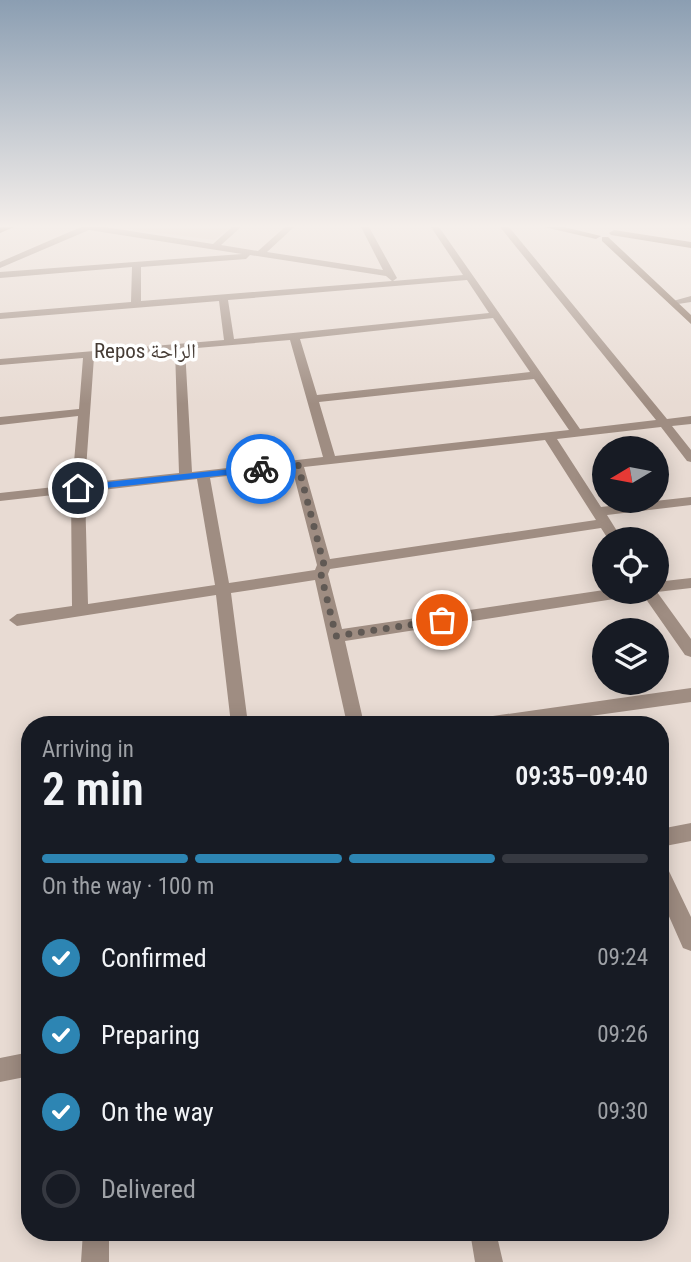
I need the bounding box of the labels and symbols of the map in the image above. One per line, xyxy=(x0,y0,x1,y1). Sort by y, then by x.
district label: Repos الراحة xyxy=(94,339,196,363)
courier xyxy=(226,434,296,504)
north arrow xyxy=(592,436,668,513)
pin xyxy=(48,458,108,518)
pin xyxy=(412,590,472,650)

